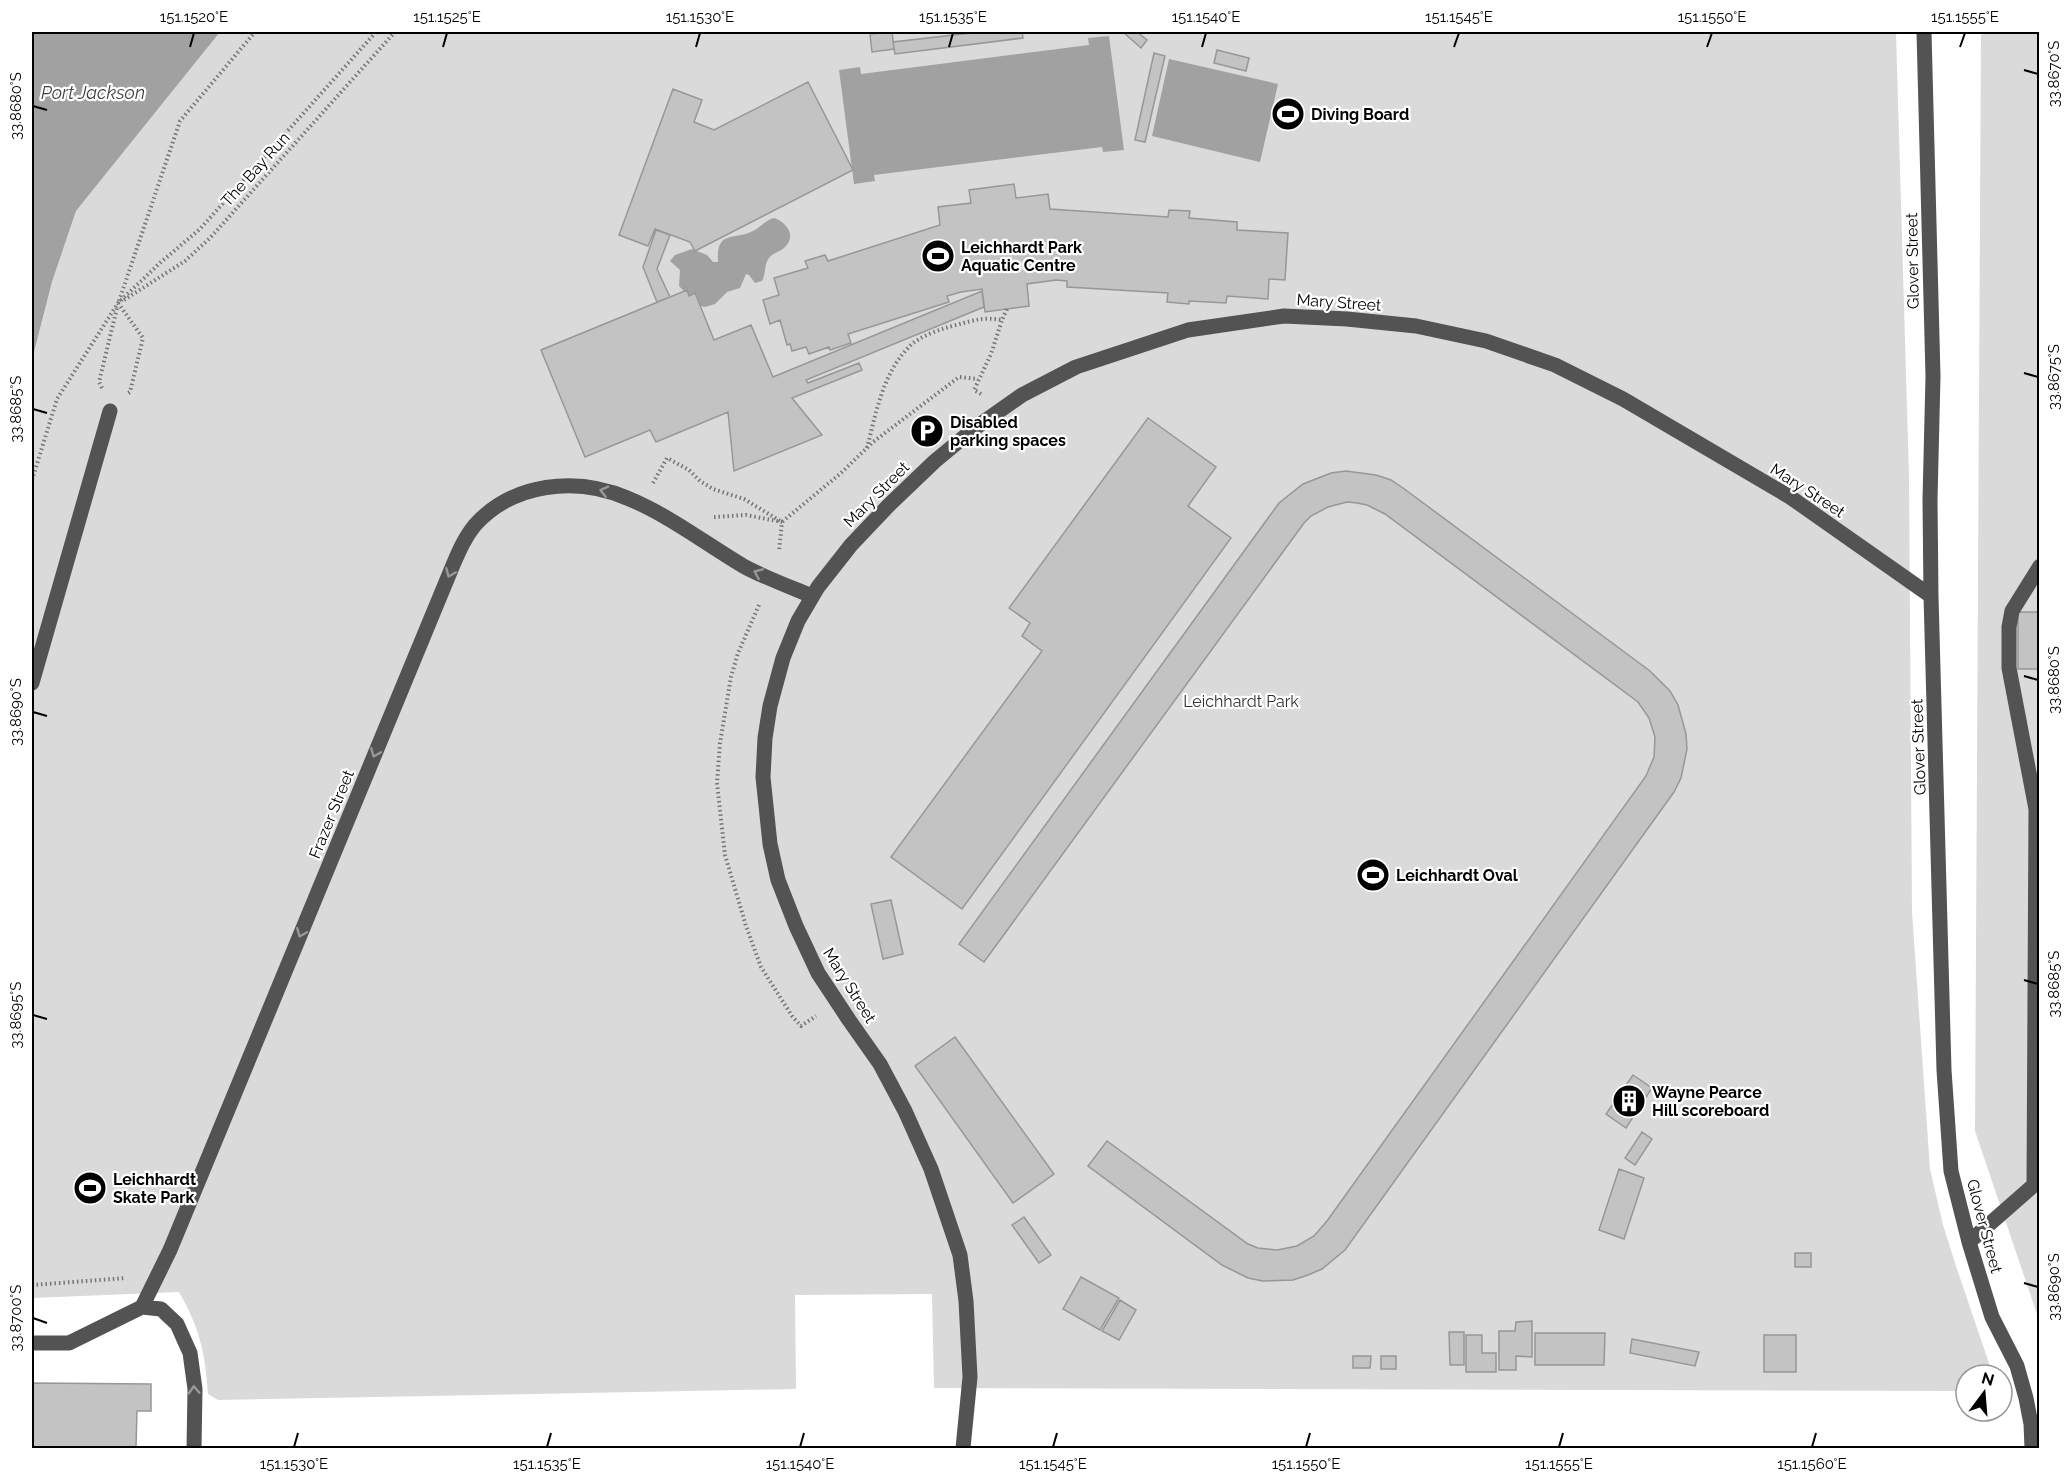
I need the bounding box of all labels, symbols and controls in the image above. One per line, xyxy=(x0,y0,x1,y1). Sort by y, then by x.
text: 151.1520°E xyxy=(160,8,228,26)
text: 151.1525°E xyxy=(413,8,481,26)
text: 151.1530°E xyxy=(666,8,734,26)
text: 151.1535°E xyxy=(919,8,987,26)
text: 151.1540°E xyxy=(1172,8,1240,26)
text: 151.1545°E xyxy=(1425,8,1493,26)
text: 151.1550°E xyxy=(1678,8,1746,26)
text: 151.1555°E xyxy=(1931,8,1999,26)
text: 33.8670°S xyxy=(2045,41,2063,107)
text: 33.8680°S xyxy=(7,72,25,140)
water label: Port Jackson xyxy=(41,82,145,103)
sports icon: Diving Board xyxy=(1270,96,1306,132)
place label: Diving Board xyxy=(1311,105,1409,124)
street label: The Bay Run xyxy=(217,128,294,210)
street label: Glover Street xyxy=(1902,212,1923,309)
sports icon: Leichhardt Park Aquatic Centre xyxy=(920,238,956,274)
place label: Leichhardt Park Aquatic Centre xyxy=(961,238,1082,275)
street label: Mary Street xyxy=(1296,290,1383,315)
text: 33.8675°S xyxy=(2045,344,2063,410)
text: 33.8685°S xyxy=(7,376,25,442)
parking icon: Disabled parking spaces xyxy=(909,413,945,449)
place label: Disabled parking spaces xyxy=(950,413,1066,450)
street label: Mary Street xyxy=(840,457,914,531)
street label: Mary Street xyxy=(1767,459,1849,522)
one-way arrow xyxy=(600,486,610,498)
one-way arrow xyxy=(445,567,457,578)
one-way arrow xyxy=(754,568,765,580)
text: 33.8680°S xyxy=(2045,646,2063,714)
text: 33.8690°S xyxy=(7,678,25,746)
park label: Leichhardt Park xyxy=(1183,692,1299,711)
street label: Glover Street xyxy=(1907,698,1930,795)
one-way arrow xyxy=(370,747,382,758)
street label: Frazer Street xyxy=(305,767,358,861)
sports icon: Leichhardt Oval xyxy=(1355,857,1391,893)
place label: Leichhardt Oval xyxy=(1396,866,1519,885)
one-way arrow xyxy=(296,927,308,938)
street label: Mary Street xyxy=(819,944,880,1027)
text: 33.8685°S xyxy=(2045,951,2063,1017)
text: 33.8695°S xyxy=(7,982,25,1048)
building icon: Wayne Pearce Hill scoreboard xyxy=(1611,1083,1647,1119)
place label: Wayne Pearce Hill scoreboard xyxy=(1652,1083,1769,1120)
sports icon: Leichhardt Skate Park xyxy=(72,1170,108,1206)
place label: Leichhardt Skate Park xyxy=(113,1170,196,1207)
street label: Glover Street xyxy=(1963,1177,2006,1276)
text: 33.8690°S xyxy=(2045,1253,2063,1321)
text: 33.8700°S xyxy=(7,1285,25,1351)
north arrow xyxy=(1954,1363,2014,1423)
text: N xyxy=(1980,1368,1996,1390)
one-way arrow xyxy=(188,1386,201,1395)
text: 151.1530°E xyxy=(260,1455,328,1473)
text: 151.1535°E xyxy=(513,1455,581,1473)
text: 151.1540°E xyxy=(766,1455,834,1473)
text: 151.1545°E xyxy=(1019,1455,1087,1473)
text: 151.1550°E xyxy=(1272,1455,1340,1473)
text: 151.1555°E xyxy=(1525,1455,1593,1473)
text: 151.1560°E xyxy=(1777,1455,1847,1473)

